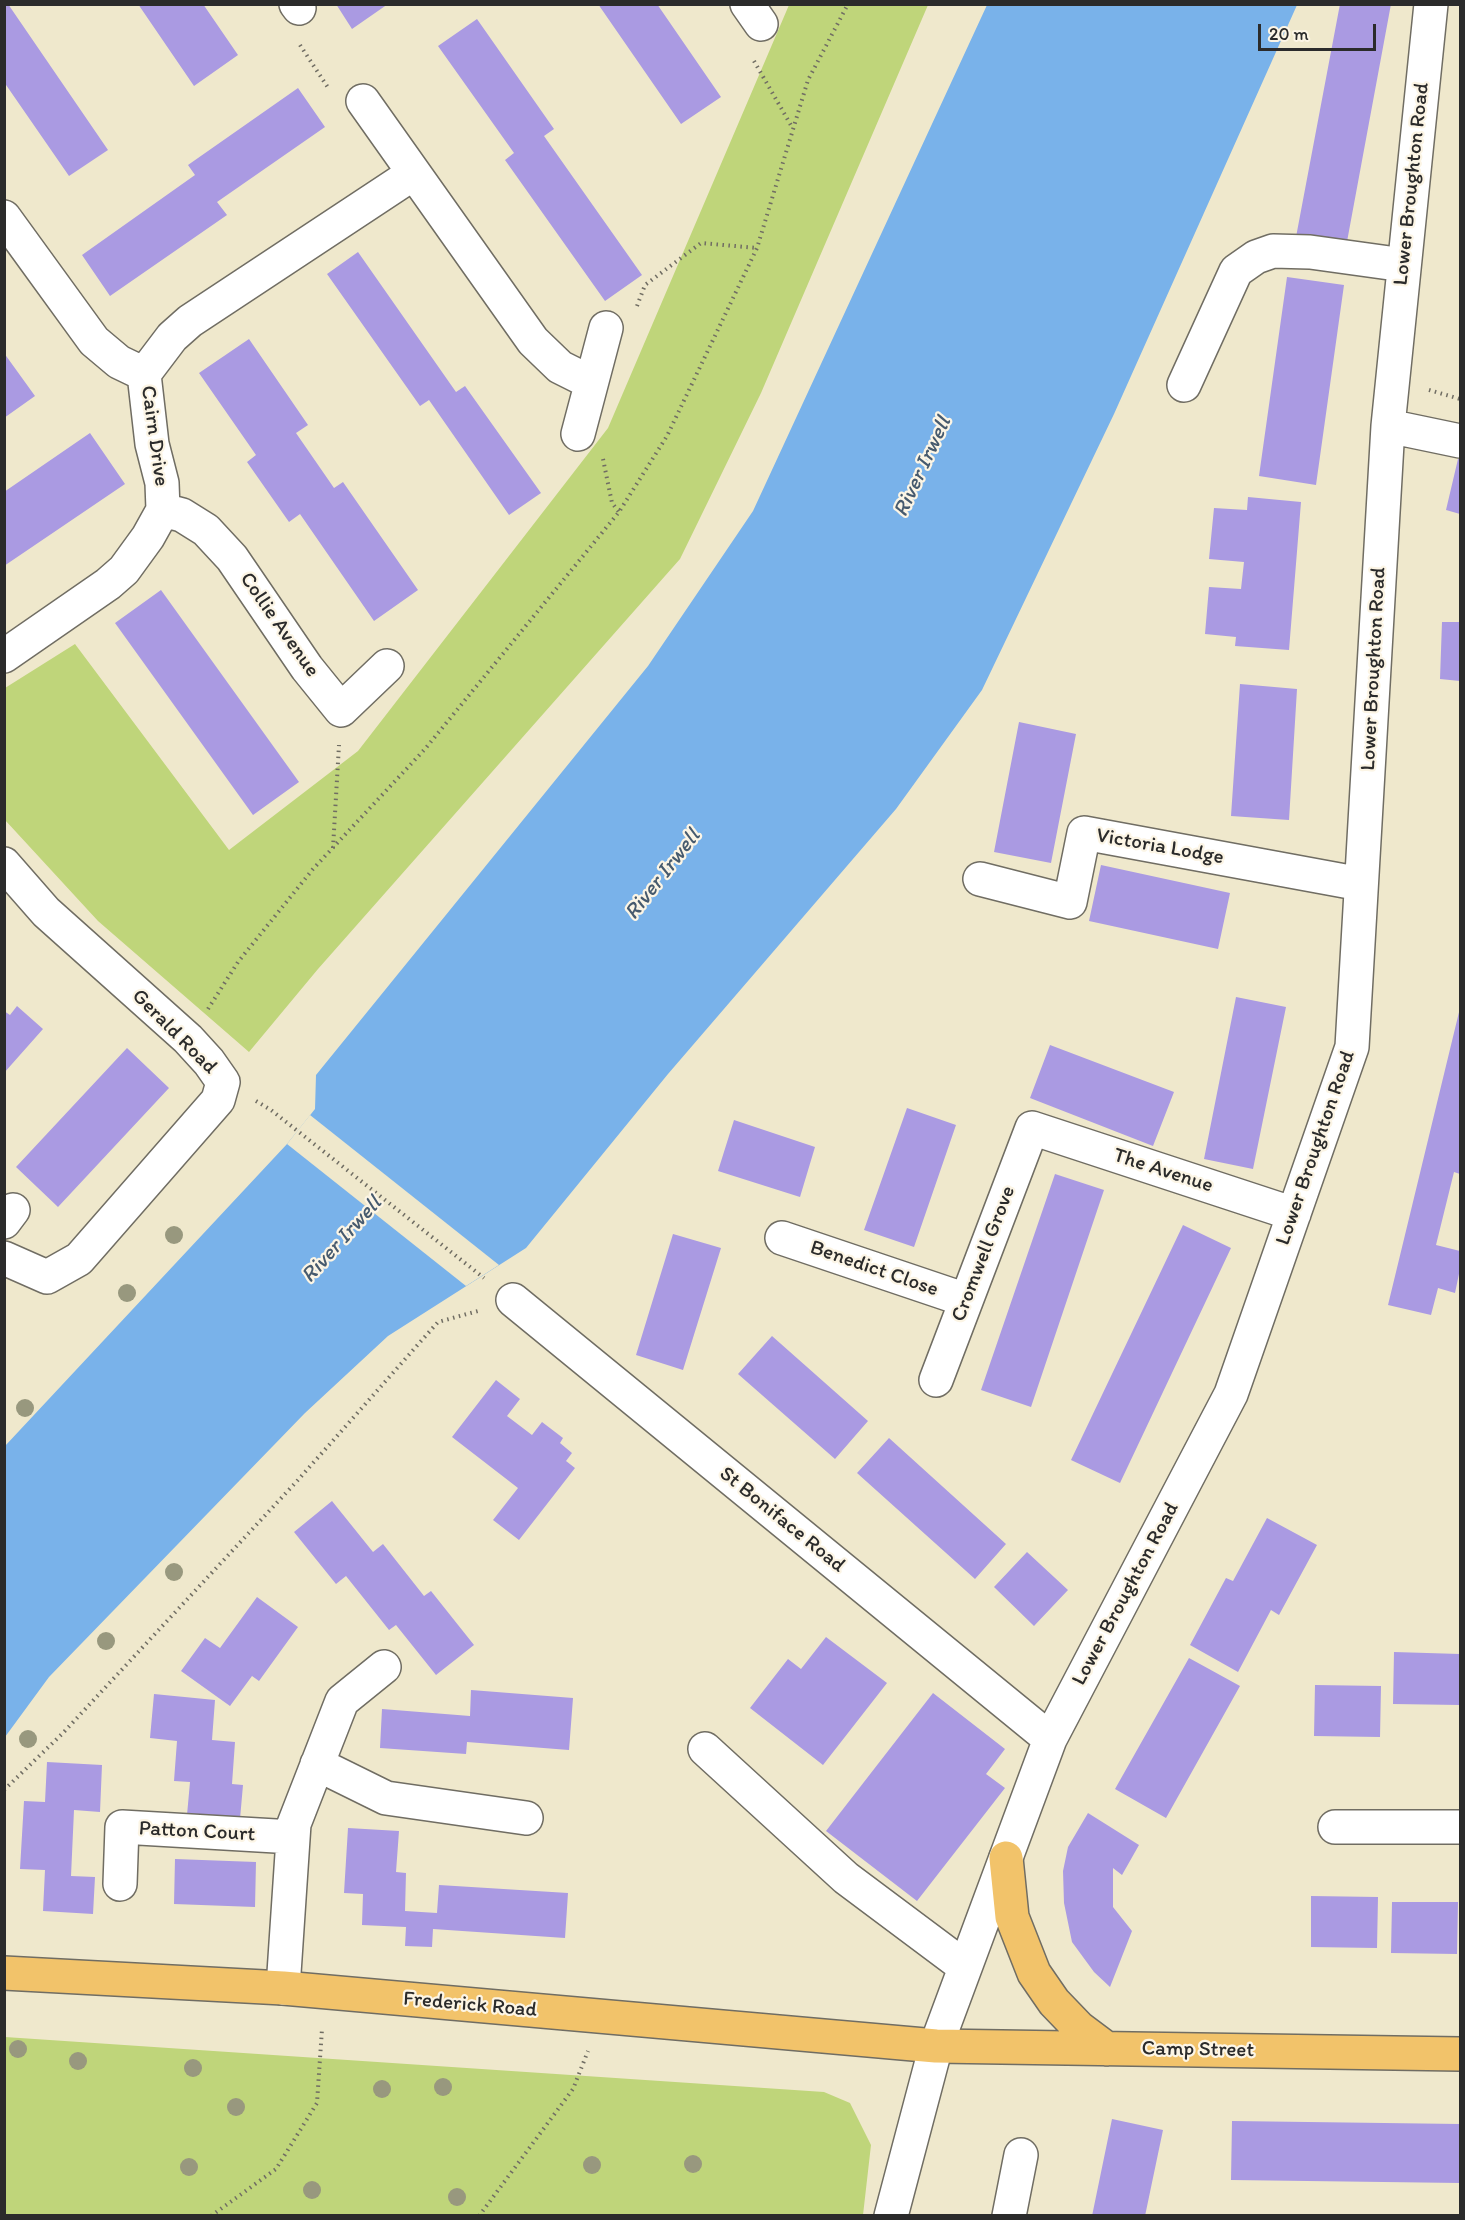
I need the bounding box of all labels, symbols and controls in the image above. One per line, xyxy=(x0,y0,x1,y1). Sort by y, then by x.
scale bar xyxy=(1261,12,1380,50)
text: 20 m xyxy=(1269,23,1309,45)
street label: Lower Broughton Road xyxy=(1389,81,1435,287)
street label: Cairn Drive xyxy=(134,384,174,488)
water label: River Irwell xyxy=(888,413,958,521)
street label: Lower Broughton Road xyxy=(1356,567,1392,771)
street label: Collie Avenue xyxy=(234,568,324,682)
street label: Victoria Lodge xyxy=(1094,823,1226,871)
water label: River Irwell xyxy=(619,824,707,926)
street label: Gerald Road xyxy=(126,984,222,1080)
street label: Lower Broughton Road xyxy=(1271,1047,1361,1249)
street label: The Avenue xyxy=(1110,1143,1216,1199)
street label: Cromwell Grove xyxy=(947,1183,1021,1325)
water label: River Irwell xyxy=(296,1191,388,1289)
street label: Benedict Close xyxy=(807,1235,941,1303)
street label: St Boniface Road xyxy=(714,1462,850,1578)
street label: Lower Broughton Road xyxy=(1067,1498,1185,1690)
street label: Patton Court xyxy=(138,1816,256,1848)
street label: Frederick Road xyxy=(402,1987,538,2023)
street label: Camp Street xyxy=(1141,2036,1255,2064)

